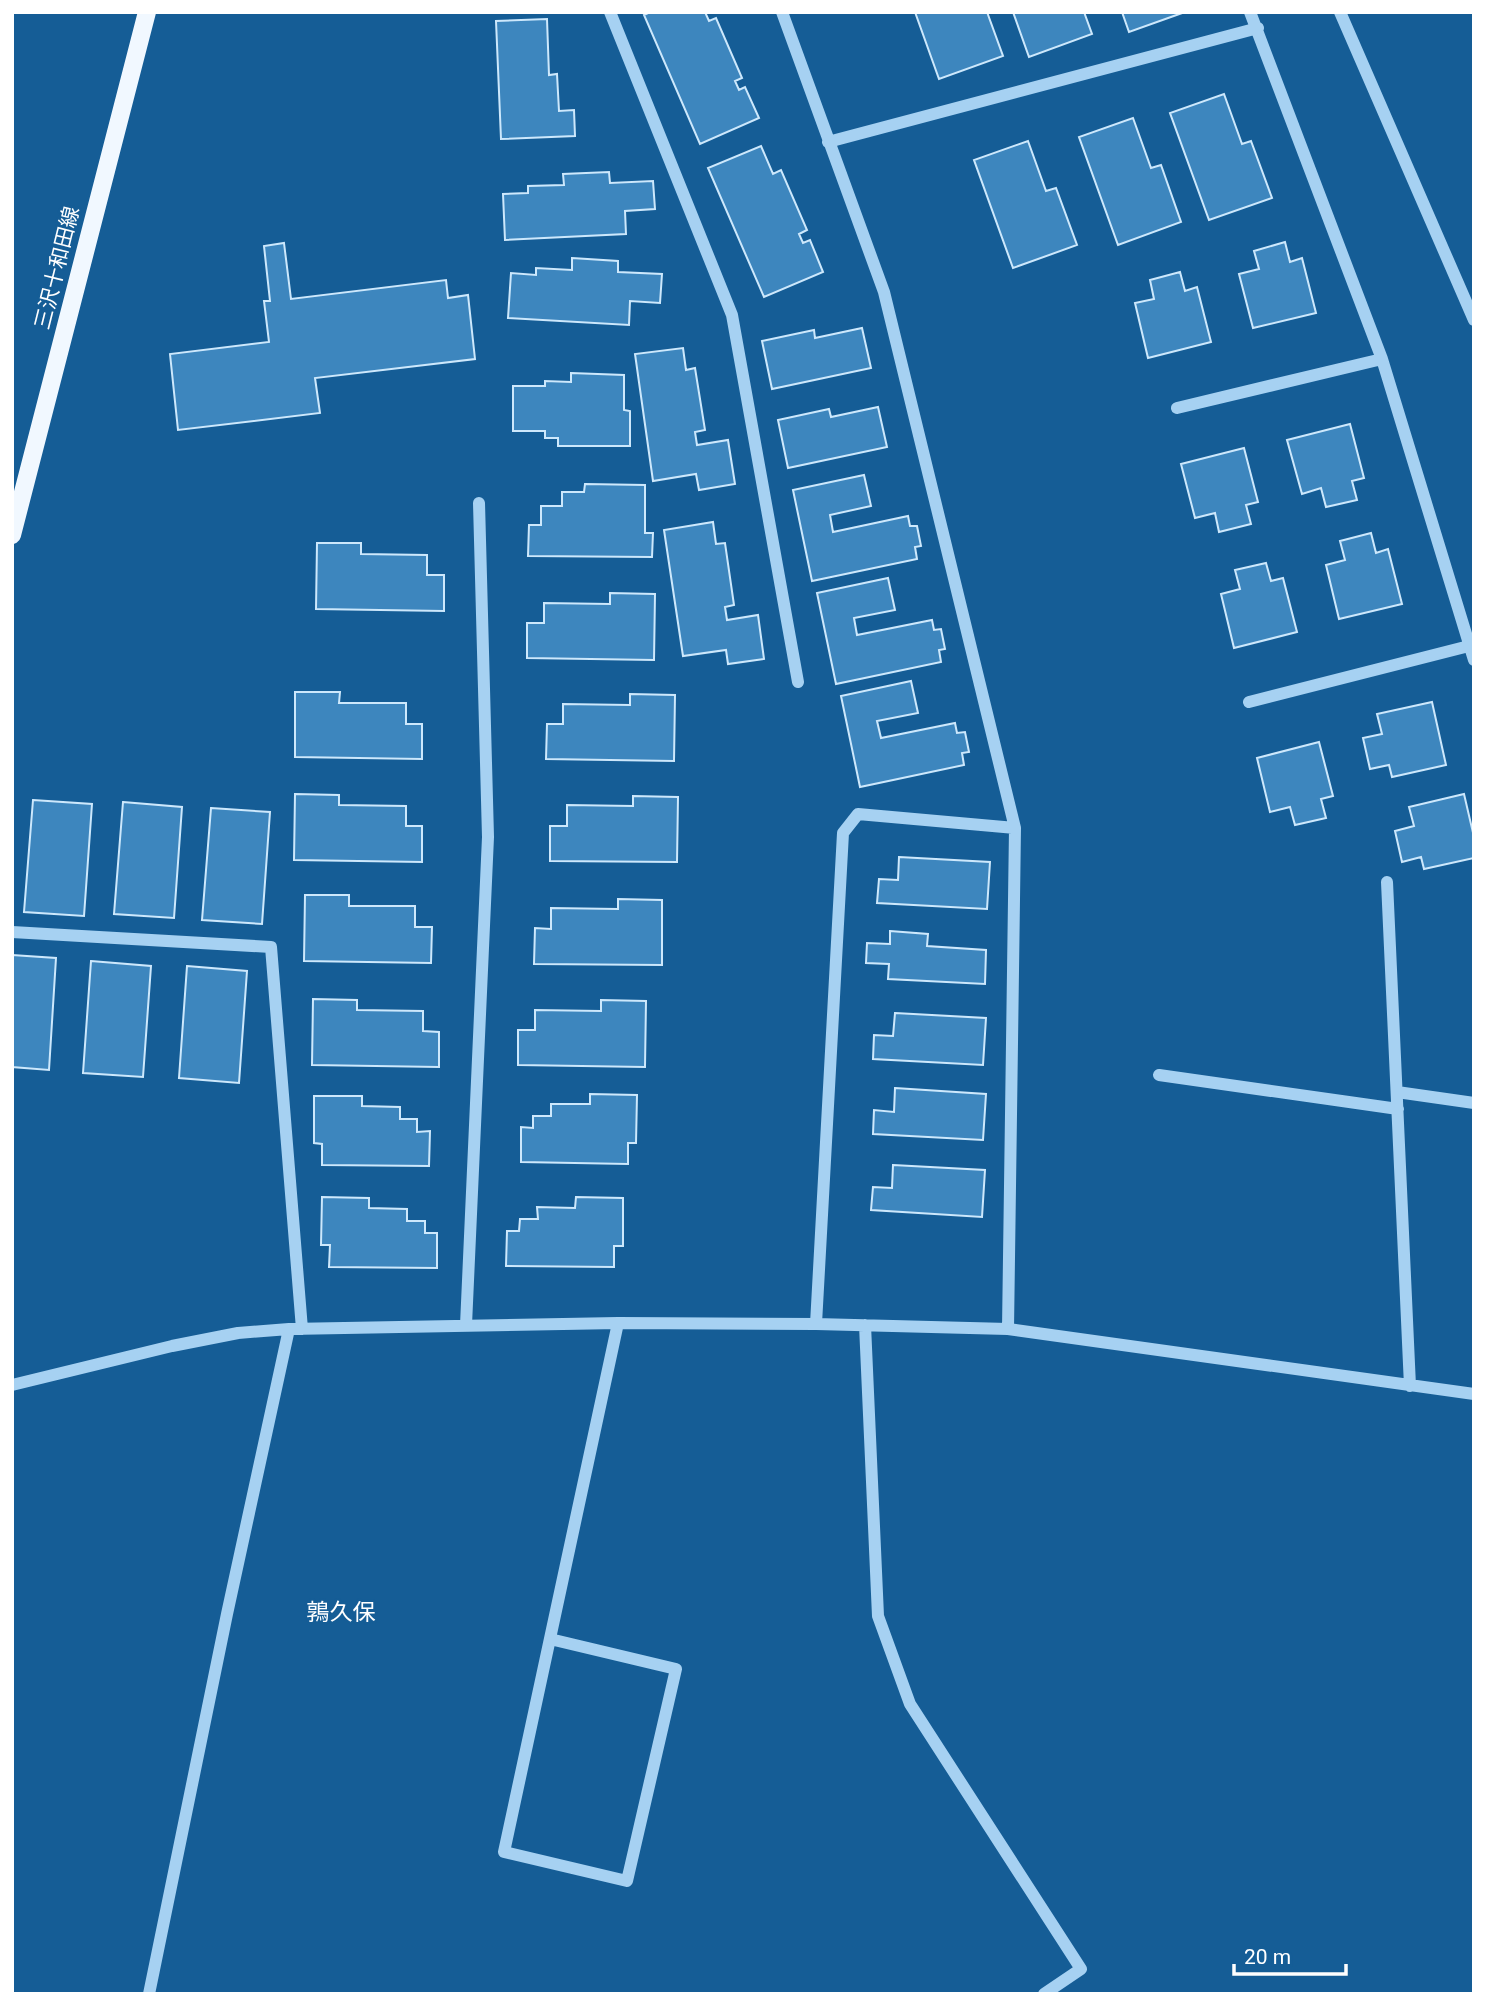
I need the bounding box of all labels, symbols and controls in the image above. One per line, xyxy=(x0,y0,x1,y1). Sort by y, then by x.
street label: 三沢十和田線 xyxy=(30,204,84,332)
district label: 鶉久保 xyxy=(307,1599,376,1626)
scale bar xyxy=(1234,1932,1346,1976)
text: 20 m xyxy=(1244,1945,1291,1969)

